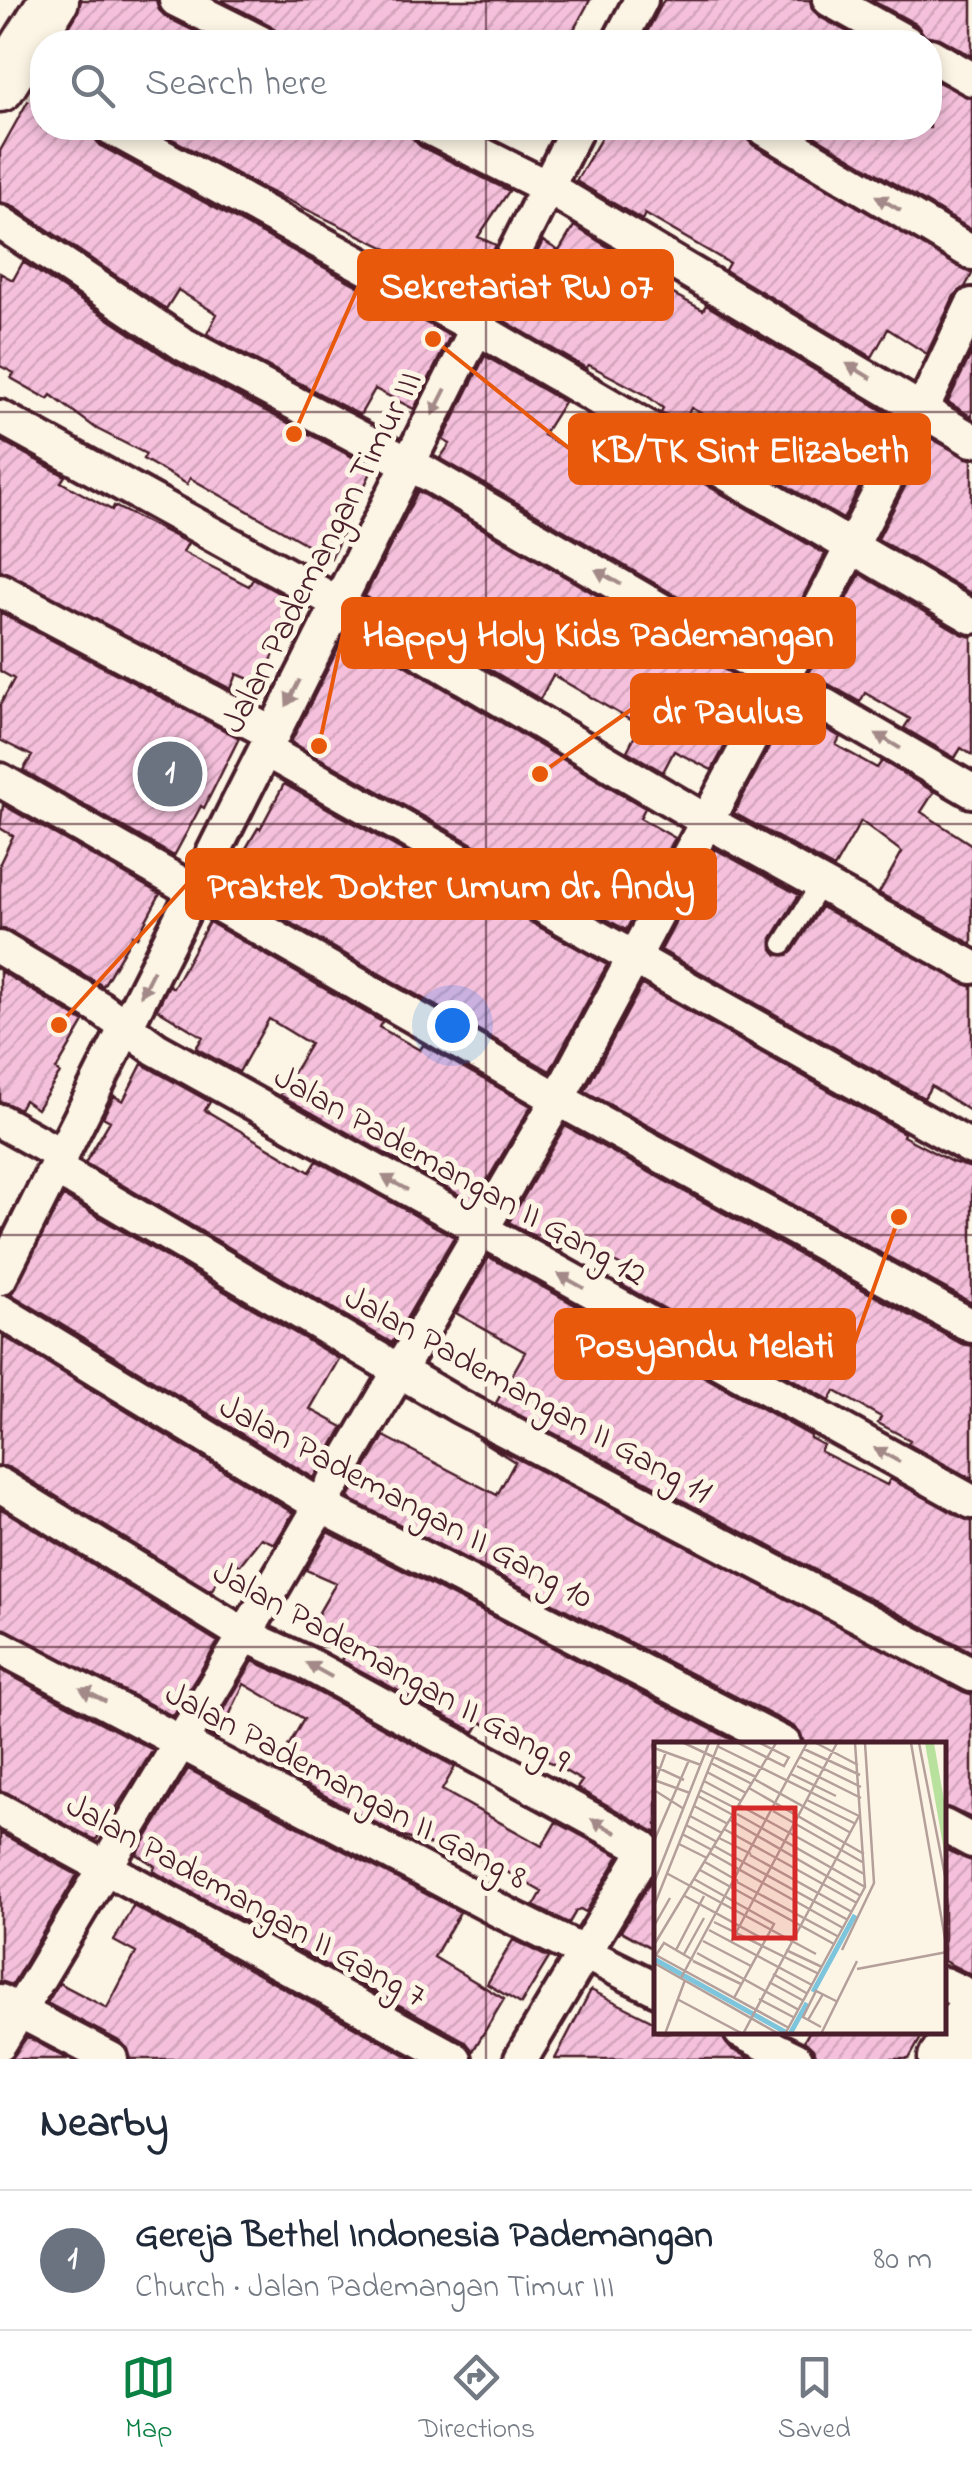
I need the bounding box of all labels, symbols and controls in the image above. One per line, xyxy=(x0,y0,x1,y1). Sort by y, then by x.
search box xyxy=(30,30,942,140)
text: Search here xyxy=(145,57,327,113)
icon: search xyxy=(65,58,120,113)
one-way arrow xyxy=(875,194,902,213)
callout: Sekretariat RW 07 xyxy=(359,251,672,319)
text: Sekretariat RW 07 xyxy=(379,261,653,317)
street label: Jalan Pademangan Timur III xyxy=(209,362,437,743)
one-way arrow xyxy=(845,363,873,380)
one-way arrow xyxy=(431,388,448,417)
callout: KB/TK Sint Elizabeth xyxy=(570,415,929,483)
text: KB/TK Sint Elizabeth xyxy=(591,425,909,481)
one-way arrow xyxy=(594,569,622,587)
callout: Happy Holy Kids Pademangan xyxy=(343,599,854,667)
text: Happy Holy Kids Pademangan xyxy=(362,609,834,665)
callout: dr Paulus xyxy=(632,675,824,743)
one-way arrow xyxy=(285,678,302,707)
text: dr Paulus xyxy=(652,686,804,742)
one-way arrow xyxy=(874,733,902,750)
pin: 1 xyxy=(138,736,202,812)
callout: Praktek Dokter Umum dr. Andy xyxy=(187,850,715,918)
text: Praktek Dokter Umum dr. Andy xyxy=(207,861,695,917)
one-way arrow xyxy=(139,969,156,998)
your location xyxy=(427,1000,478,1051)
street label: Jalan Pademangan II Gang 12 xyxy=(263,1053,655,1301)
one-way arrow xyxy=(381,1175,409,1193)
one-way arrow xyxy=(557,1273,585,1291)
street label: Jalan Pademangan II Gang 11 xyxy=(334,1274,720,1519)
callout: Posyandu Melati xyxy=(556,1310,854,1378)
text: Posyandu Melati xyxy=(576,1320,834,1376)
street label: Jalan Pademangan II Gang 10 xyxy=(209,1383,602,1624)
one-way arrow xyxy=(872,1446,901,1463)
street label: Jalan Pademangan II Gang 9 xyxy=(202,1548,579,1788)
one-way arrow xyxy=(305,1661,333,1679)
street label: Jalan Pademangan II Gang 8 xyxy=(155,1670,536,1904)
one-way arrow xyxy=(79,1687,108,1704)
inset map xyxy=(654,1742,947,2034)
street label: Jalan Pademangan II Gang 7 xyxy=(56,1781,435,2023)
one-way arrow xyxy=(589,1818,618,1835)
text: Nearby xyxy=(40,2094,168,2155)
text: Gereja Bethel Indonesia Pademangan xyxy=(135,2209,713,2265)
text: 1 xyxy=(67,2237,78,2284)
text: 80 m xyxy=(873,2237,932,2284)
text: Church · Jalan Pademangan Timur III xyxy=(135,2265,615,2312)
tab: Map xyxy=(121,2350,176,2451)
tab: Directions xyxy=(419,2350,535,2451)
tab: Saved xyxy=(778,2350,851,2451)

